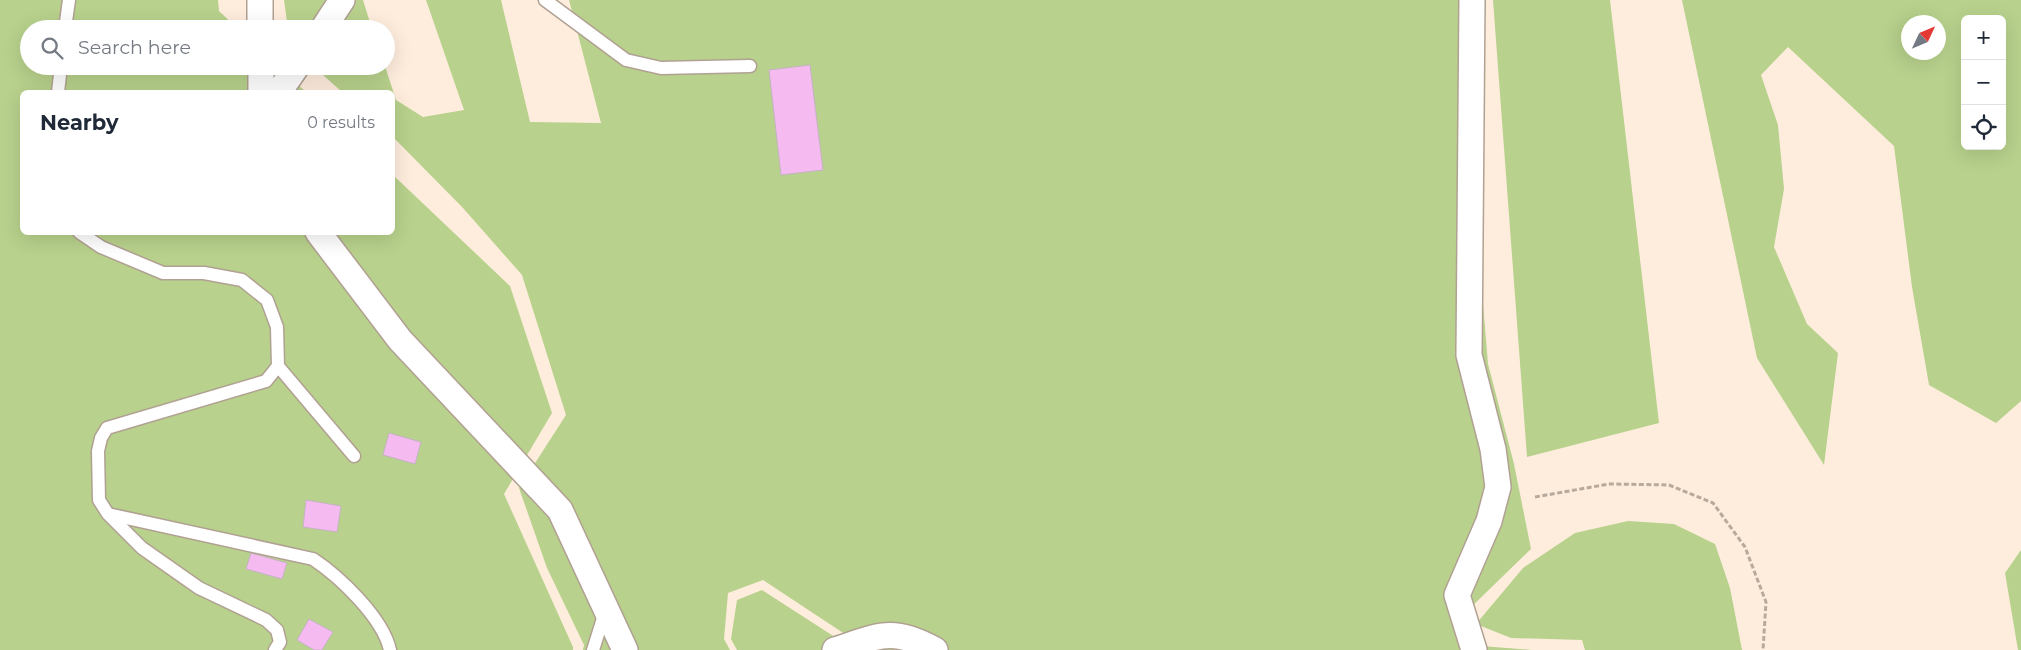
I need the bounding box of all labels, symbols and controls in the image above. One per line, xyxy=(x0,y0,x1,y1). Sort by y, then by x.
north arrow xyxy=(1901,15,1946,60)
map controls xyxy=(1961,15,2006,150)
button: + xyxy=(1961,15,2006,60)
search box xyxy=(20,20,395,75)
icon: search xyxy=(38,34,66,62)
text: Search here xyxy=(78,36,191,59)
button: − xyxy=(1961,60,2006,105)
button: locate xyxy=(1961,105,2006,150)
text: Nearby xyxy=(40,110,119,135)
text: 0 results xyxy=(307,113,375,132)

